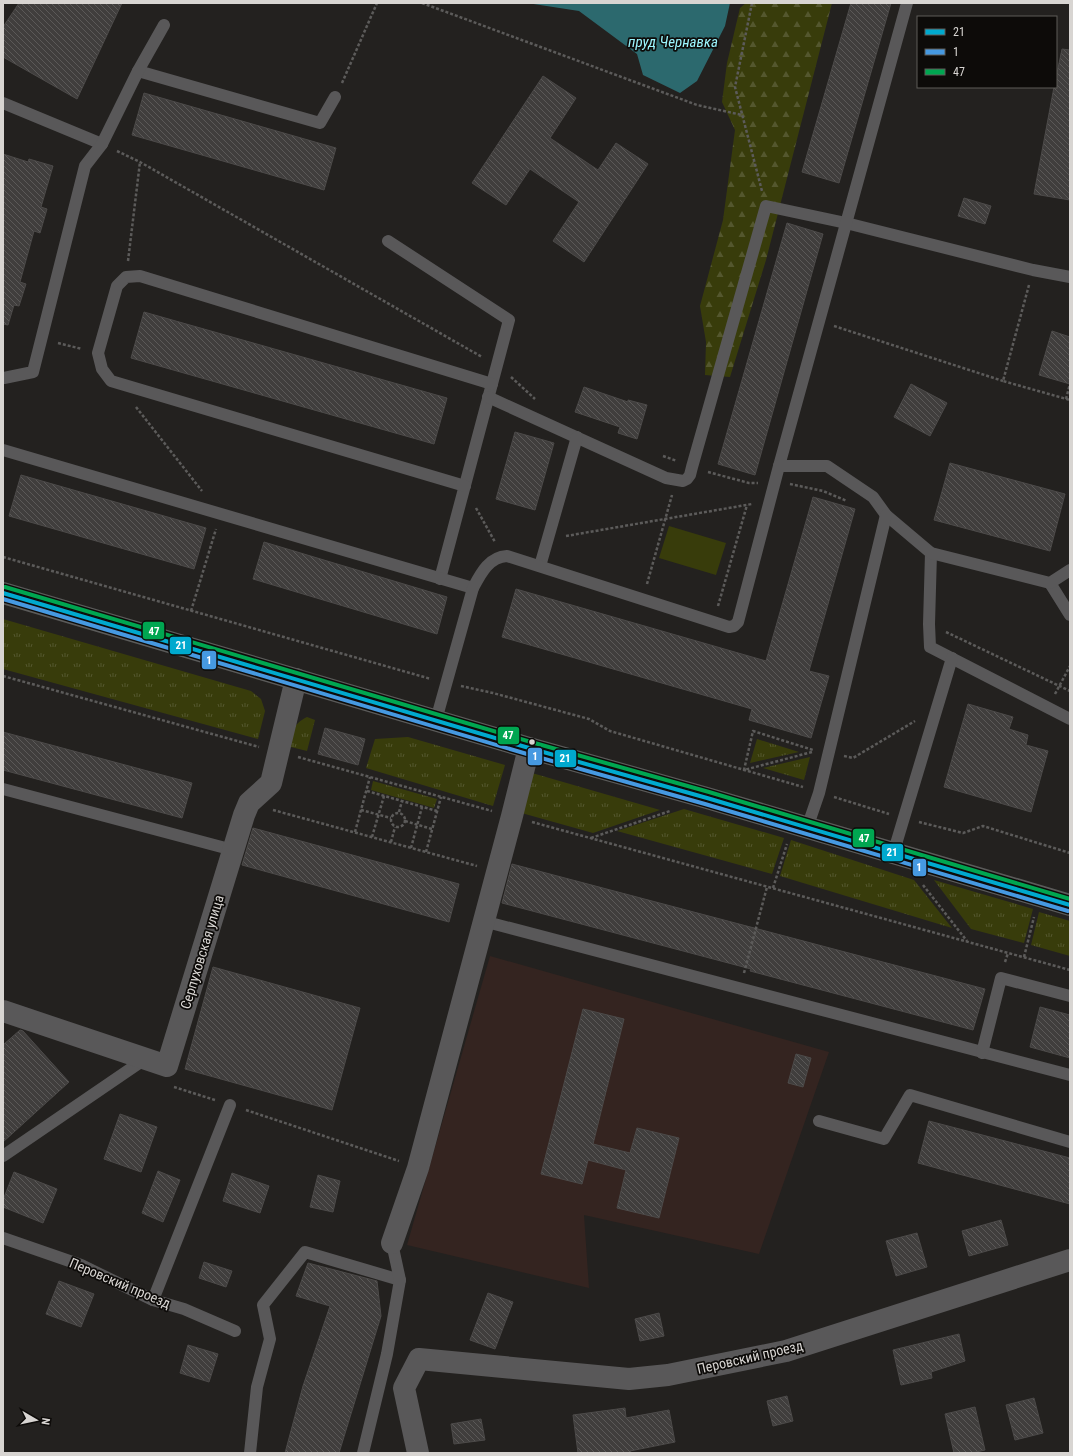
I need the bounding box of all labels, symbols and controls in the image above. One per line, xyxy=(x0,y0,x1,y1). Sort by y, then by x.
legend xyxy=(917,16,1057,88)
text: 21 xyxy=(953,25,965,39)
water label: пруд Чернавка xyxy=(628,33,718,51)
text: 1 xyxy=(953,45,959,59)
text: 47 xyxy=(953,65,965,79)
line badge: 47 xyxy=(142,621,165,640)
text: 47 xyxy=(148,625,160,638)
line badge: 21 xyxy=(169,636,192,655)
text: 21 xyxy=(175,639,187,652)
line badge: 1 xyxy=(201,650,217,670)
text: 1 xyxy=(206,654,212,667)
line badge: 47 xyxy=(497,726,520,745)
text: 47 xyxy=(502,729,514,742)
unlabelled marker xyxy=(527,737,537,747)
line badge: 1 xyxy=(527,747,543,766)
line badge: 21 xyxy=(554,749,577,768)
text: 1 xyxy=(532,750,538,763)
text: 21 xyxy=(559,752,571,765)
line badge: 47 xyxy=(852,828,875,848)
text: 47 xyxy=(858,832,870,845)
line badge: 21 xyxy=(881,843,904,862)
text: 21 xyxy=(886,846,898,859)
line badge: 1 xyxy=(912,858,927,877)
text: 1 xyxy=(916,861,922,874)
street label: Серпуховская улица xyxy=(177,893,227,1011)
street label: Перовский проезд xyxy=(67,1254,173,1312)
street label: Перовский проезд xyxy=(695,1337,805,1377)
north arrow xyxy=(16,1400,56,1440)
text: N xyxy=(38,1417,52,1426)

